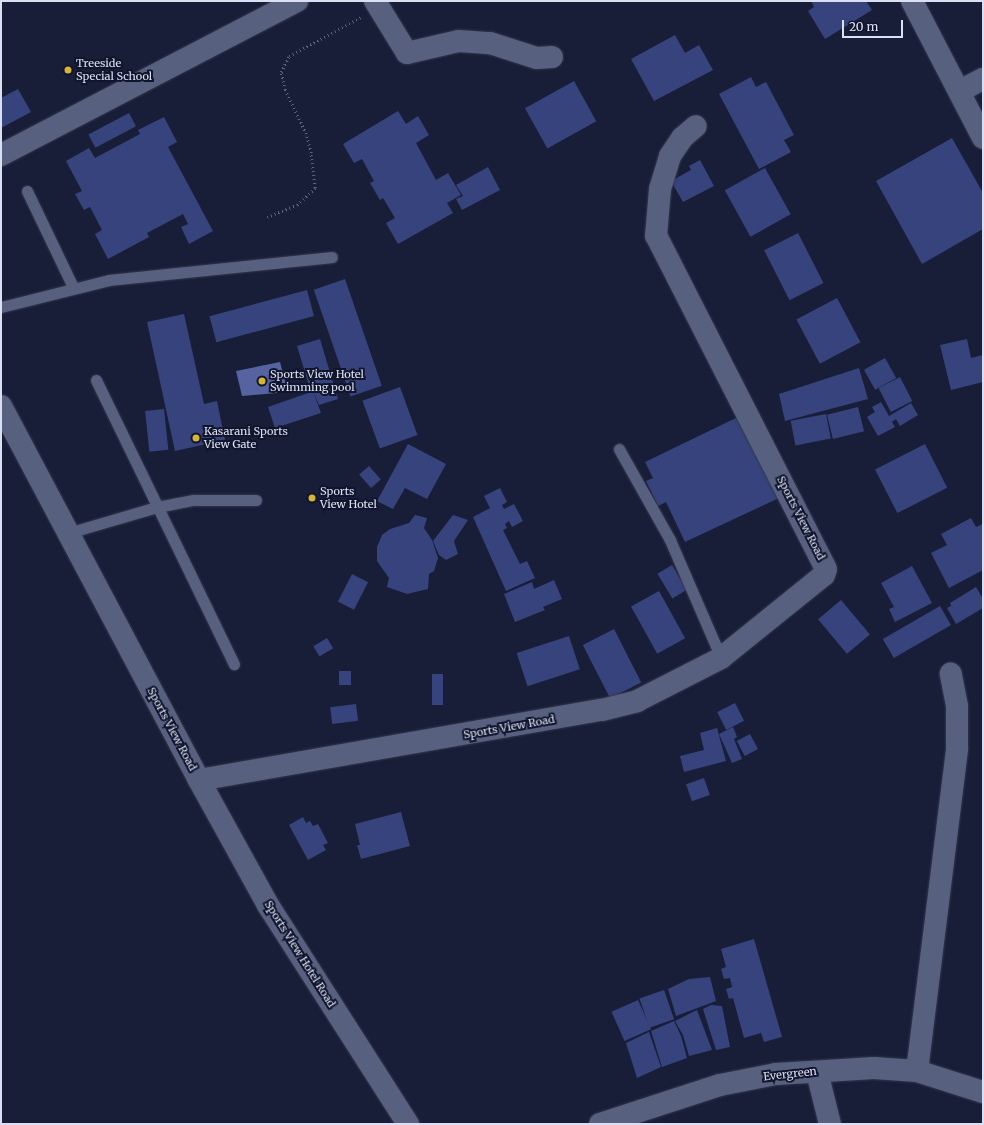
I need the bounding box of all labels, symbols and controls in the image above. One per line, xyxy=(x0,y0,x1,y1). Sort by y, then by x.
scale bar xyxy=(844,12,905,38)
text: 20 m xyxy=(849,19,878,34)
place label: Treeside Special School xyxy=(76,57,152,83)
marker: Treeside Special School xyxy=(63,65,73,75)
place label: Sports View Hotel Swimming pool xyxy=(270,368,364,394)
marker: Sports View Hotel Swimming pool xyxy=(257,376,267,386)
place label: Kasarani Sports View Gate xyxy=(204,425,288,451)
marker: Kasarani Sports View Gate xyxy=(191,433,201,443)
street label: Sports View Road xyxy=(774,474,828,562)
place label: Sports View Hotel xyxy=(320,485,377,511)
marker: Sports View Hotel xyxy=(307,493,317,503)
street label: Sports View Road xyxy=(144,685,200,773)
street label: Sports View Road xyxy=(462,712,556,742)
street label: Sports View Hotel Road xyxy=(262,898,338,1010)
street label: Evergreen xyxy=(763,1065,817,1083)

